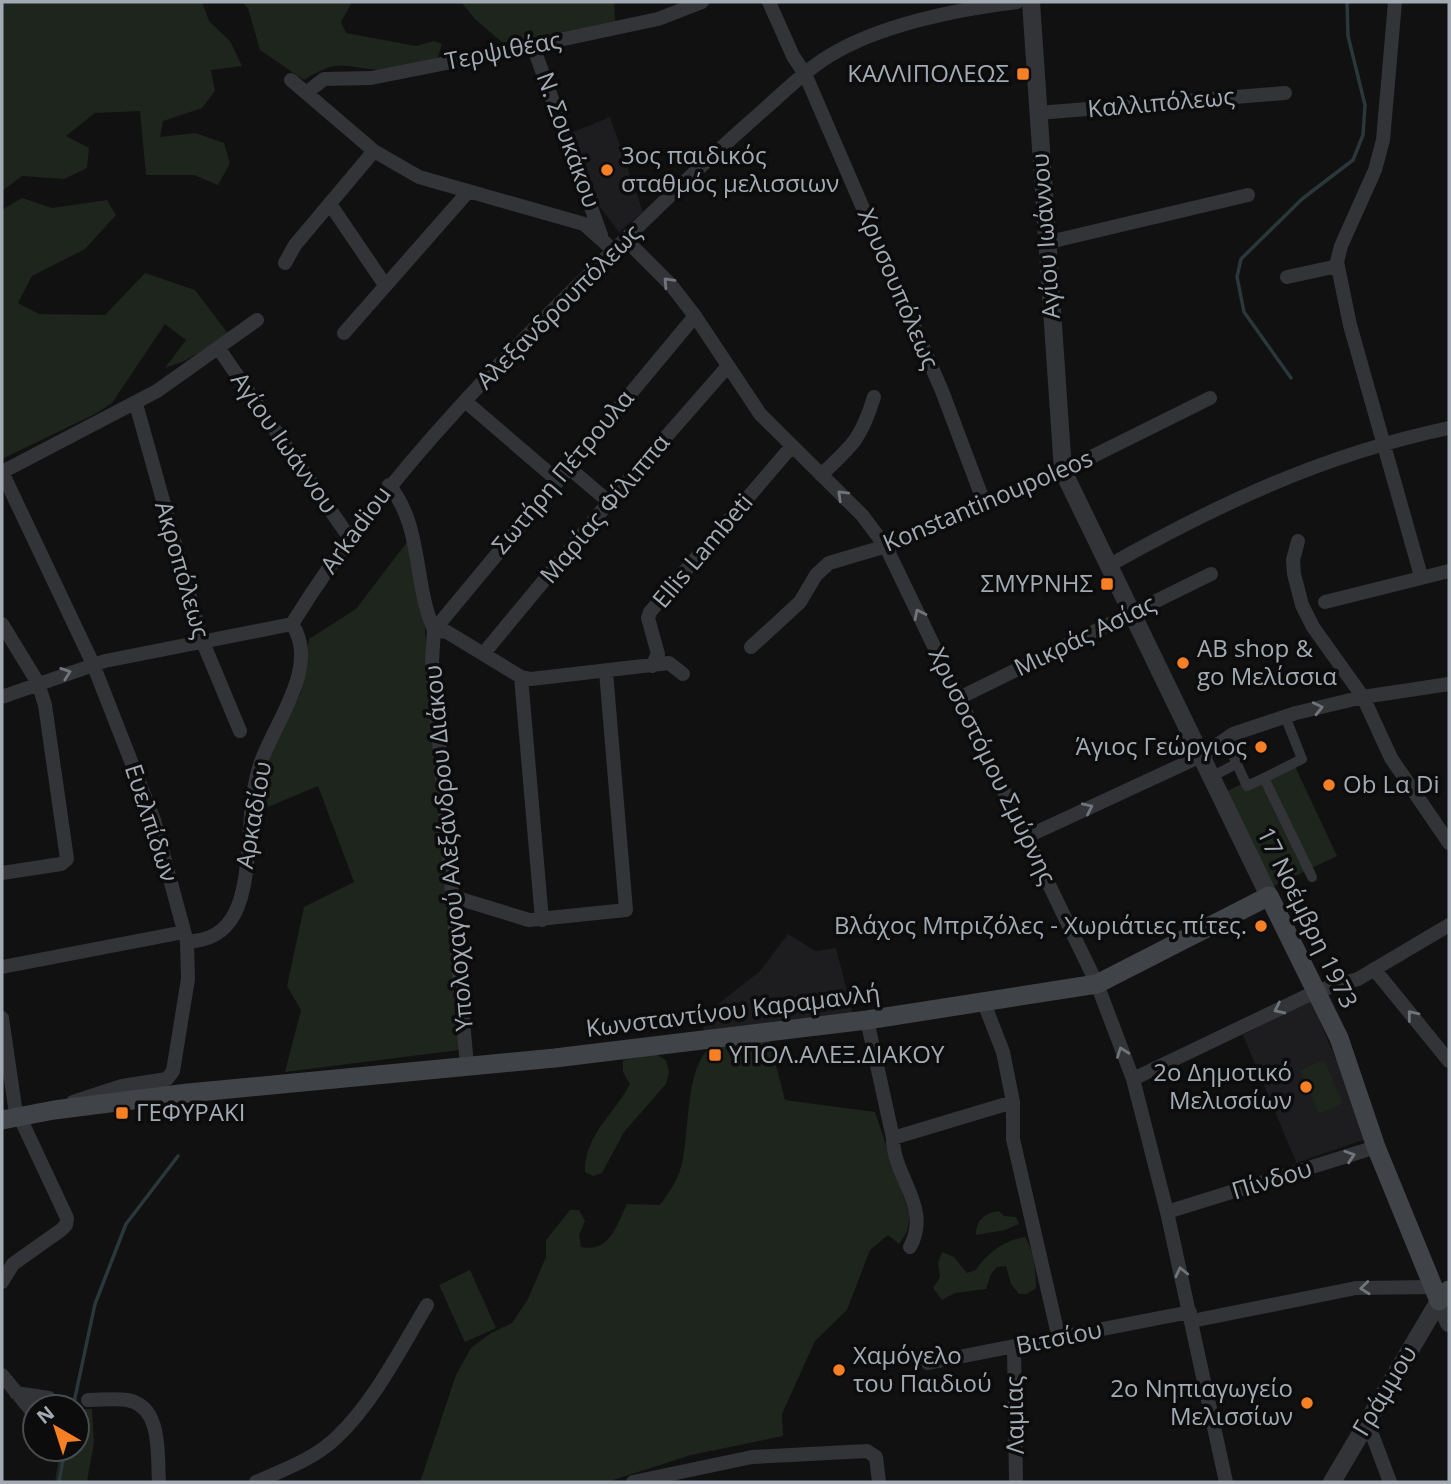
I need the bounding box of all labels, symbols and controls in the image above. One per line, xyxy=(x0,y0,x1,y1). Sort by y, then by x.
street label: Τερψιθέας xyxy=(442,22,563,77)
place label: ΚΑΛΛΙΠΟΛΕΩΣ xyxy=(847,56,1009,89)
marker: ΚΑΛΛΙΠΟΛΕΩΣ xyxy=(1015,66,1031,82)
street label: Ν. Σουκάκου xyxy=(530,67,609,212)
street label: Καλλιπόλεως xyxy=(1086,79,1236,124)
place label: 3ος παιδικός σταθμός μελισσιων xyxy=(621,138,839,199)
street label: Αγίου Ιωάννου xyxy=(1022,152,1067,320)
marker: 3ος παιδικός σταθμός μελισσιων xyxy=(599,162,615,178)
street label: Χρυσουπόλεως xyxy=(851,203,948,374)
street label: Αλεξανδρουπόλεως xyxy=(468,216,648,396)
one-way arrow xyxy=(663,277,676,290)
street label: Αγίου Ιωάννου xyxy=(224,365,346,520)
street label: Σωτήρη Πέτρουλα xyxy=(483,382,641,560)
street label: Μαρίας Φίλιππα xyxy=(532,426,676,590)
street label: Konstantinoupoleos xyxy=(877,440,1097,559)
street label: Arkadiou xyxy=(312,479,398,580)
street label: Ellis Lambeti xyxy=(644,486,760,614)
one-way arrow xyxy=(837,491,850,504)
street label: Ακροπόλεως xyxy=(148,497,219,642)
place label: ΣΜΥΡΝΗΣ xyxy=(981,566,1093,599)
marker: ΣΜΥΡΝΗΣ xyxy=(1099,576,1115,592)
street label: Μικράς Ασίας xyxy=(1008,586,1161,683)
one-way arrow xyxy=(913,609,927,621)
place label: AB shop & go Μελίσσια xyxy=(1197,631,1337,692)
street label: Χρυσοστόμου Σμύρνης xyxy=(922,642,1065,889)
marker: AB shop & go Μελίσσια xyxy=(1175,655,1191,671)
street label: Υπολοχαγού Αλεξάνδρου Διάκου xyxy=(415,664,480,1032)
one-way arrow xyxy=(59,668,71,682)
one-way arrow xyxy=(1312,701,1324,716)
place label: Άγιος Γεώργιος xyxy=(1076,729,1247,762)
marker: Άγιος Γεώργιος xyxy=(1253,739,1269,755)
street label: Αρκαδίου xyxy=(227,758,278,871)
street label: Ευελπίδων xyxy=(118,759,187,886)
place label: Ob Lα Di xyxy=(1343,767,1439,800)
marker: Ob Lα Di xyxy=(1321,777,1337,793)
one-way arrow xyxy=(1081,802,1093,816)
street label: 17 Νοέμβρη 1973 xyxy=(1250,821,1367,1013)
place label: Βλάχος Μπριζόλες - Χωριάτιες πίτες. xyxy=(834,908,1247,941)
marker: Βλάχος Μπριζόλες - Χωριάτιες πίτες. xyxy=(1253,918,1269,934)
street label: Κωνσταντίνου Καραμανλή xyxy=(584,975,882,1044)
one-way arrow xyxy=(1274,1001,1286,1015)
one-way arrow xyxy=(1407,1011,1420,1023)
place label: ΥΠΟΛ.ΑΛΕΞ.ΔΙΑΚΟΥ xyxy=(729,1037,945,1070)
marker: ΥΠΟΛ.ΑΛΕΞ.ΔΙΑΚΟΥ xyxy=(707,1047,723,1063)
one-way arrow xyxy=(1117,1047,1131,1059)
place label: 2ο Δημοτικό Μελισσίων xyxy=(1153,1055,1292,1116)
marker: 2ο Δημοτικό Μελισσίων xyxy=(1298,1079,1314,1095)
place label: ΓΕΦΥΡΑΚΙ xyxy=(136,1095,245,1128)
marker: ΓΕΦΥΡΑΚΙ xyxy=(114,1105,130,1121)
one-way arrow xyxy=(1343,1150,1355,1164)
street label: Πίνδου xyxy=(1227,1151,1316,1206)
one-way arrow xyxy=(1174,1266,1189,1278)
one-way arrow xyxy=(1359,1280,1371,1295)
street label: Βιτσίου xyxy=(1013,1312,1105,1361)
place label: Χαμόγελο του Παιδιού xyxy=(853,1338,992,1399)
street label: Γράμμου xyxy=(1344,1339,1424,1442)
marker: Χαμόγελο του Παιδιού xyxy=(831,1362,847,1378)
place label: 2ο Νηπιαγωγείο Μελισσίων xyxy=(1110,1371,1293,1432)
street label: Λαμίας xyxy=(996,1376,1031,1454)
north arrow xyxy=(21,1393,91,1463)
marker: 2ο Νηπιαγωγείο Μελισσίων xyxy=(1299,1395,1315,1411)
text: N xyxy=(31,1400,59,1430)

